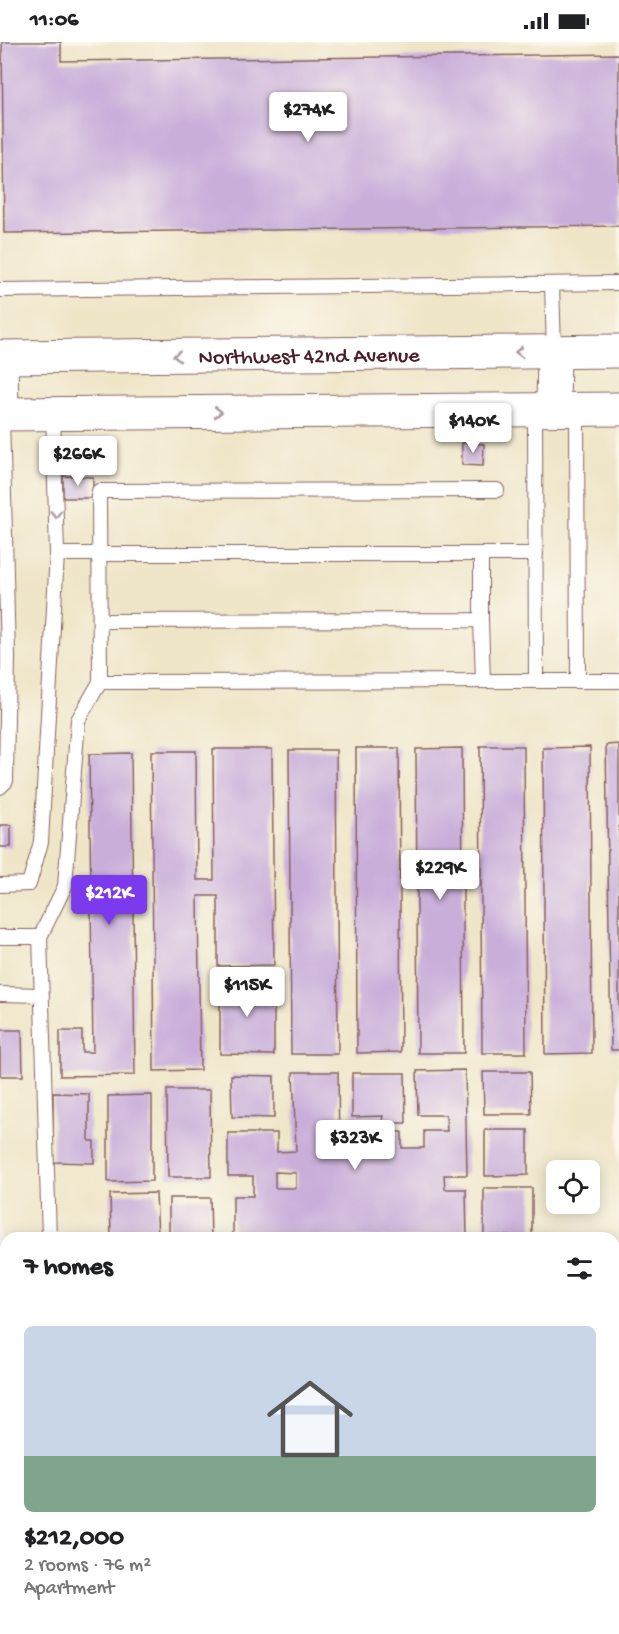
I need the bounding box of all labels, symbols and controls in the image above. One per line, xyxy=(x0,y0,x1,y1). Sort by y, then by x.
text: 11:06 xyxy=(30,8,78,34)
pin: $274K xyxy=(266,92,350,143)
text: $274K xyxy=(283,100,333,123)
street label: Northwest 42nd Avenue xyxy=(198,344,420,372)
one-way arrow xyxy=(514,346,523,358)
one-way arrow xyxy=(172,350,181,362)
pin: $140K xyxy=(431,403,515,454)
one-way arrow xyxy=(213,406,222,418)
text: $140K xyxy=(449,411,497,434)
pin: $266K xyxy=(36,436,120,487)
text: $266K xyxy=(53,444,103,467)
one-way arrow xyxy=(49,510,62,519)
pin: $229K xyxy=(398,850,482,901)
text: $229K xyxy=(415,858,465,881)
pin: $212K xyxy=(67,875,151,926)
text: $212K xyxy=(85,883,133,906)
pin: $115K xyxy=(205,967,289,1018)
text: $115K xyxy=(224,975,270,998)
pin: $323K xyxy=(313,1120,397,1171)
text: $323K xyxy=(330,1128,380,1151)
map controls xyxy=(546,1160,600,1214)
button: locate xyxy=(546,1160,600,1214)
icon: filters xyxy=(563,1252,596,1285)
text: 7 homes xyxy=(24,1253,113,1284)
icon: home xyxy=(256,1365,364,1473)
text: $212,000 xyxy=(24,1524,124,1555)
text: 2 rooms · 76 m² xyxy=(24,1555,151,1578)
text: Apartment xyxy=(24,1578,114,1601)

